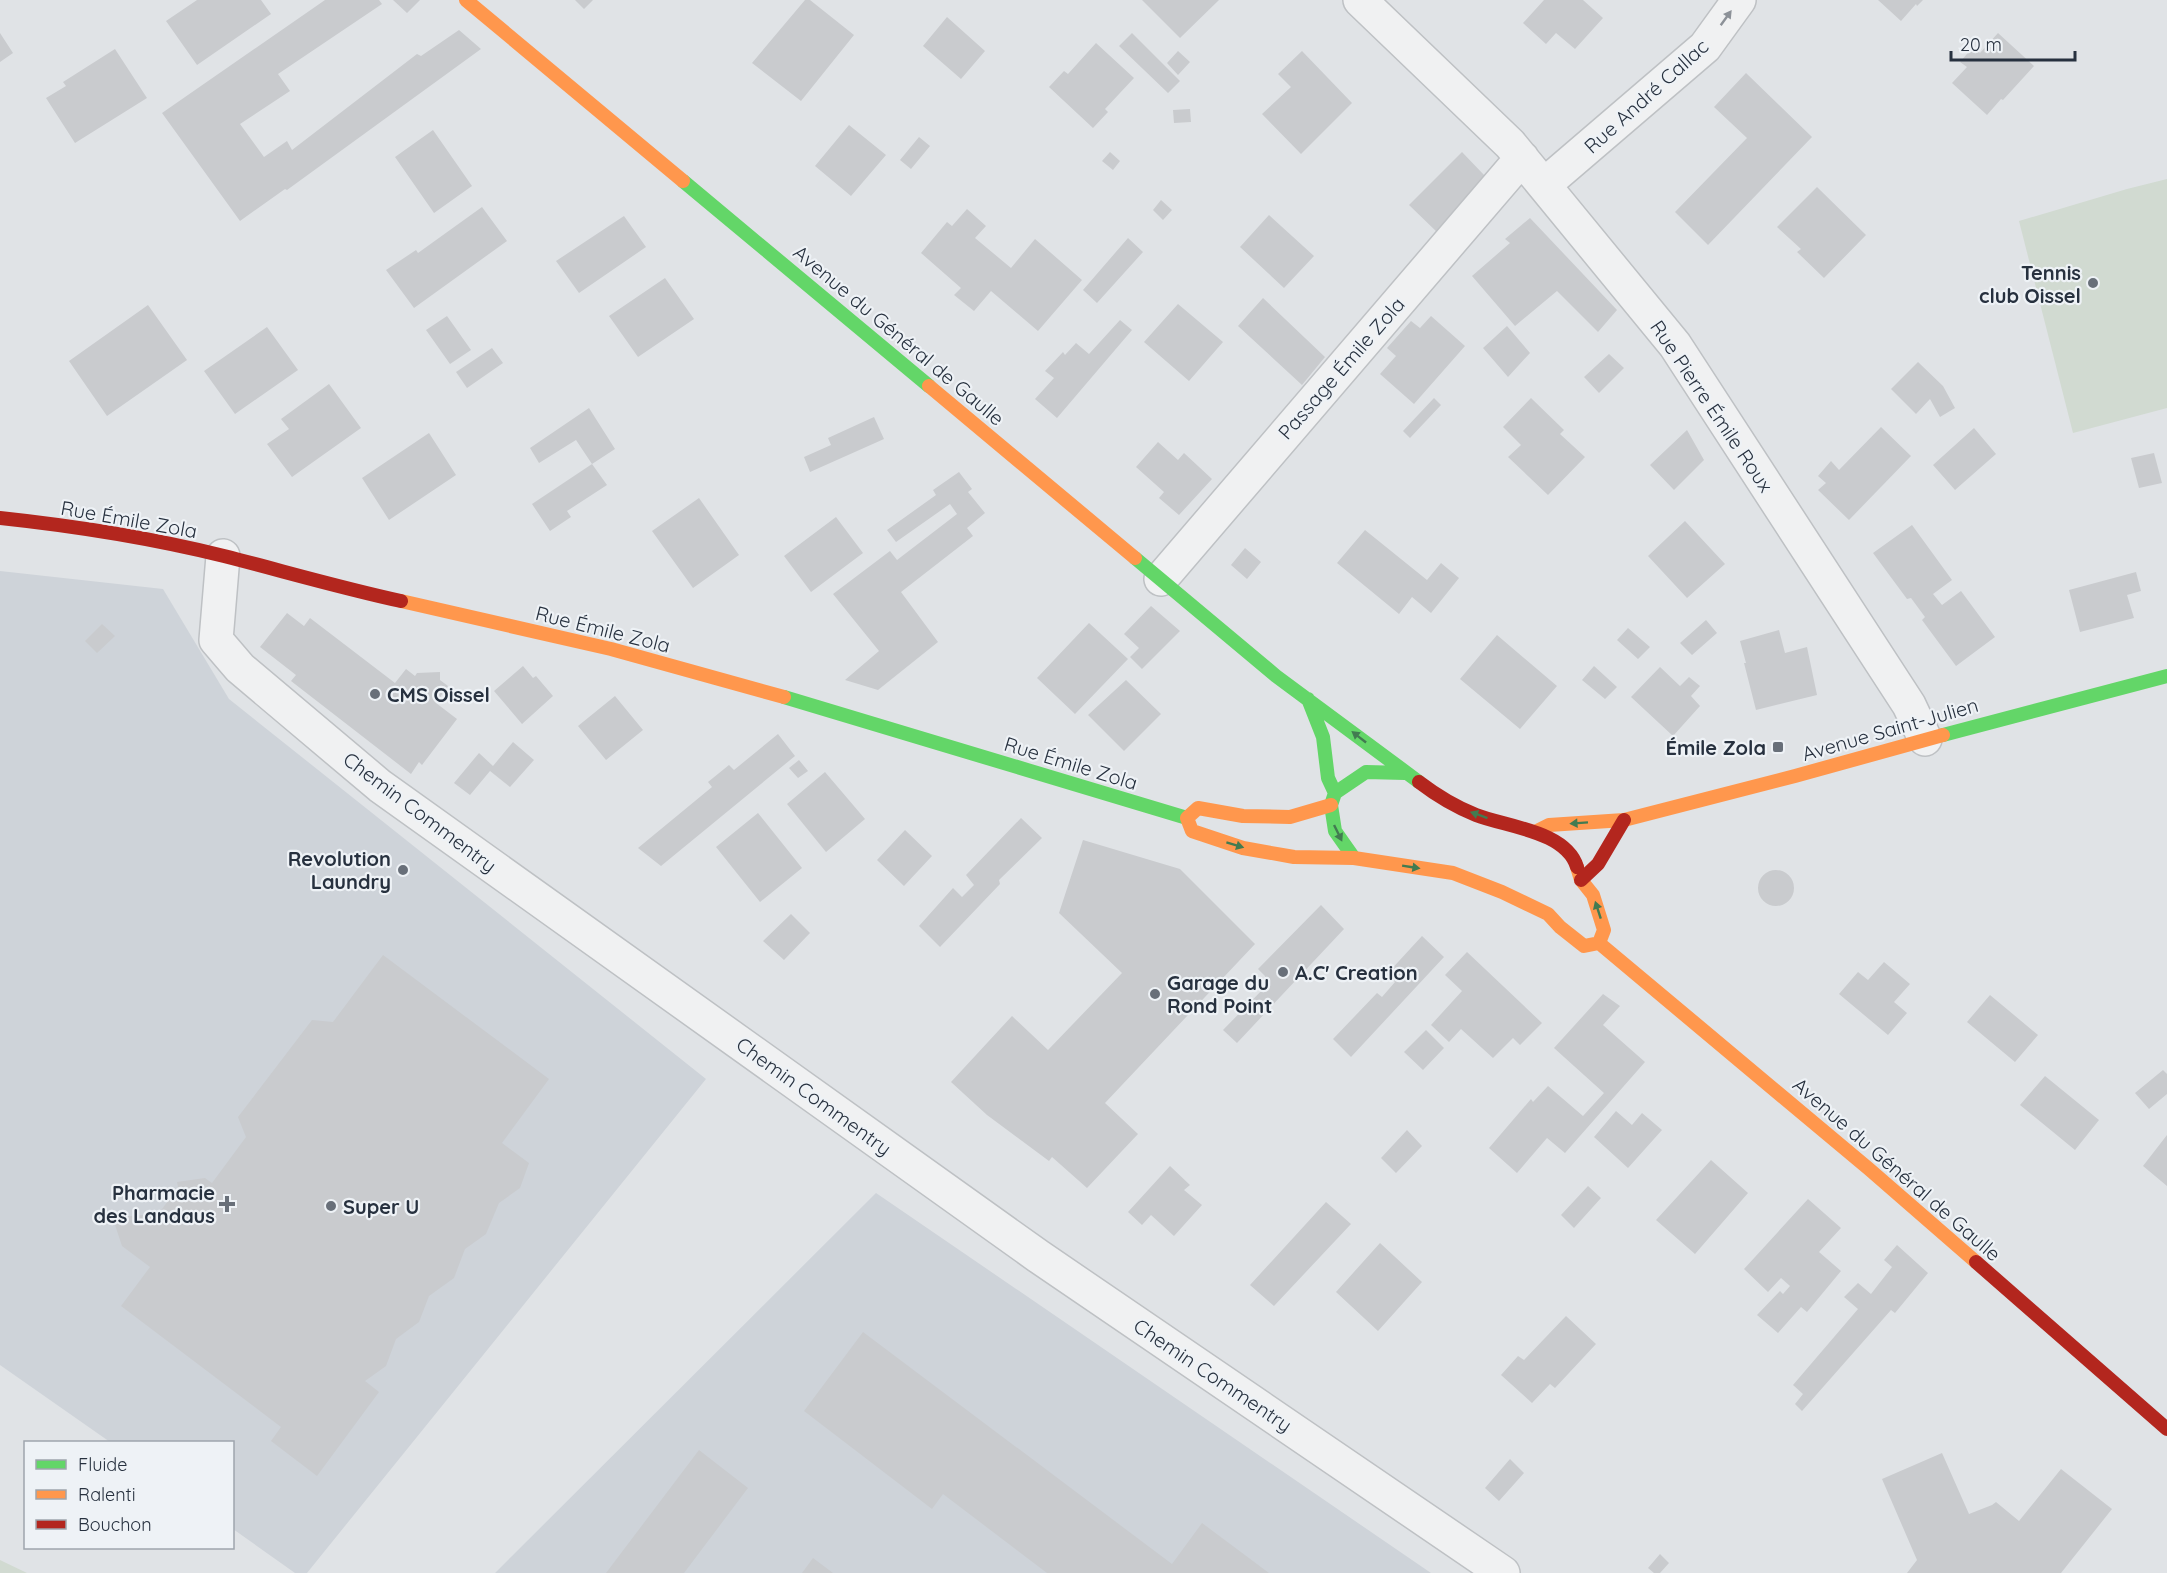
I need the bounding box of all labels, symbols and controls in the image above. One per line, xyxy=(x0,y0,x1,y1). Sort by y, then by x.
one-way arrow xyxy=(1720,11,1732,27)
scale bar xyxy=(1951,24,2076,62)
text: 20 m xyxy=(1960,33,2002,56)
street label: Rue André Callac xyxy=(1579,34,1713,158)
street label: Avenue du Général de Gaulle xyxy=(789,239,1009,431)
place label: Tennis club Oissel xyxy=(1979,260,2081,308)
marker: Tennis club Oissel xyxy=(2086,276,2100,290)
street label: Passage Émile Zola xyxy=(1272,292,1410,444)
street label: Rue Pierre Émile Roux xyxy=(1645,315,1779,497)
street label: Rue Émile Zola xyxy=(59,495,199,543)
street label: Rue Émile Zola xyxy=(533,600,673,658)
place label: CMS Oissel xyxy=(387,682,490,707)
marker: CMS Oissel xyxy=(368,687,382,701)
street label: Avenue Saint-Julien xyxy=(1799,692,1981,766)
street label: Rue Émile Zola xyxy=(1001,731,1141,795)
one-way arrow xyxy=(1351,731,1367,743)
place label: Émile Zola xyxy=(1666,735,1766,760)
marker: Émile Zola xyxy=(1771,740,1785,754)
street label: Chemin Commentry xyxy=(338,746,502,878)
one-way arrow xyxy=(1470,810,1488,820)
one-way arrow xyxy=(1569,818,1588,828)
one-way arrow xyxy=(1333,824,1343,842)
one-way arrow xyxy=(1226,841,1244,850)
place label: Revolution Laundry xyxy=(288,846,391,894)
one-way arrow xyxy=(1402,862,1421,871)
marker: Revolution Laundry xyxy=(396,863,410,877)
one-way arrow xyxy=(1592,901,1602,919)
place label: A.C' Creation xyxy=(1295,960,1418,985)
marker: A.C' Creation xyxy=(1276,965,1290,979)
place label: Garage du Rond Point xyxy=(1167,970,1272,1018)
marker: Garage du Rond Point xyxy=(1148,987,1162,1001)
street label: Chemin Commentry xyxy=(732,1031,896,1161)
street label: Avenue du Général de Gaulle xyxy=(1788,1072,2006,1266)
place label: Pharmacie des Landaus xyxy=(93,1180,215,1228)
place label: Super U xyxy=(343,1194,419,1219)
marker: Pharmacie des Landaus xyxy=(220,1197,234,1211)
marker: Super U xyxy=(324,1199,338,1213)
street label: Chemin Commentry xyxy=(1129,1313,1297,1437)
legend xyxy=(24,1441,234,1549)
text: Fluide xyxy=(78,1453,127,1476)
text: Ralenti xyxy=(78,1483,136,1506)
text: Bouchon xyxy=(78,1513,152,1536)

